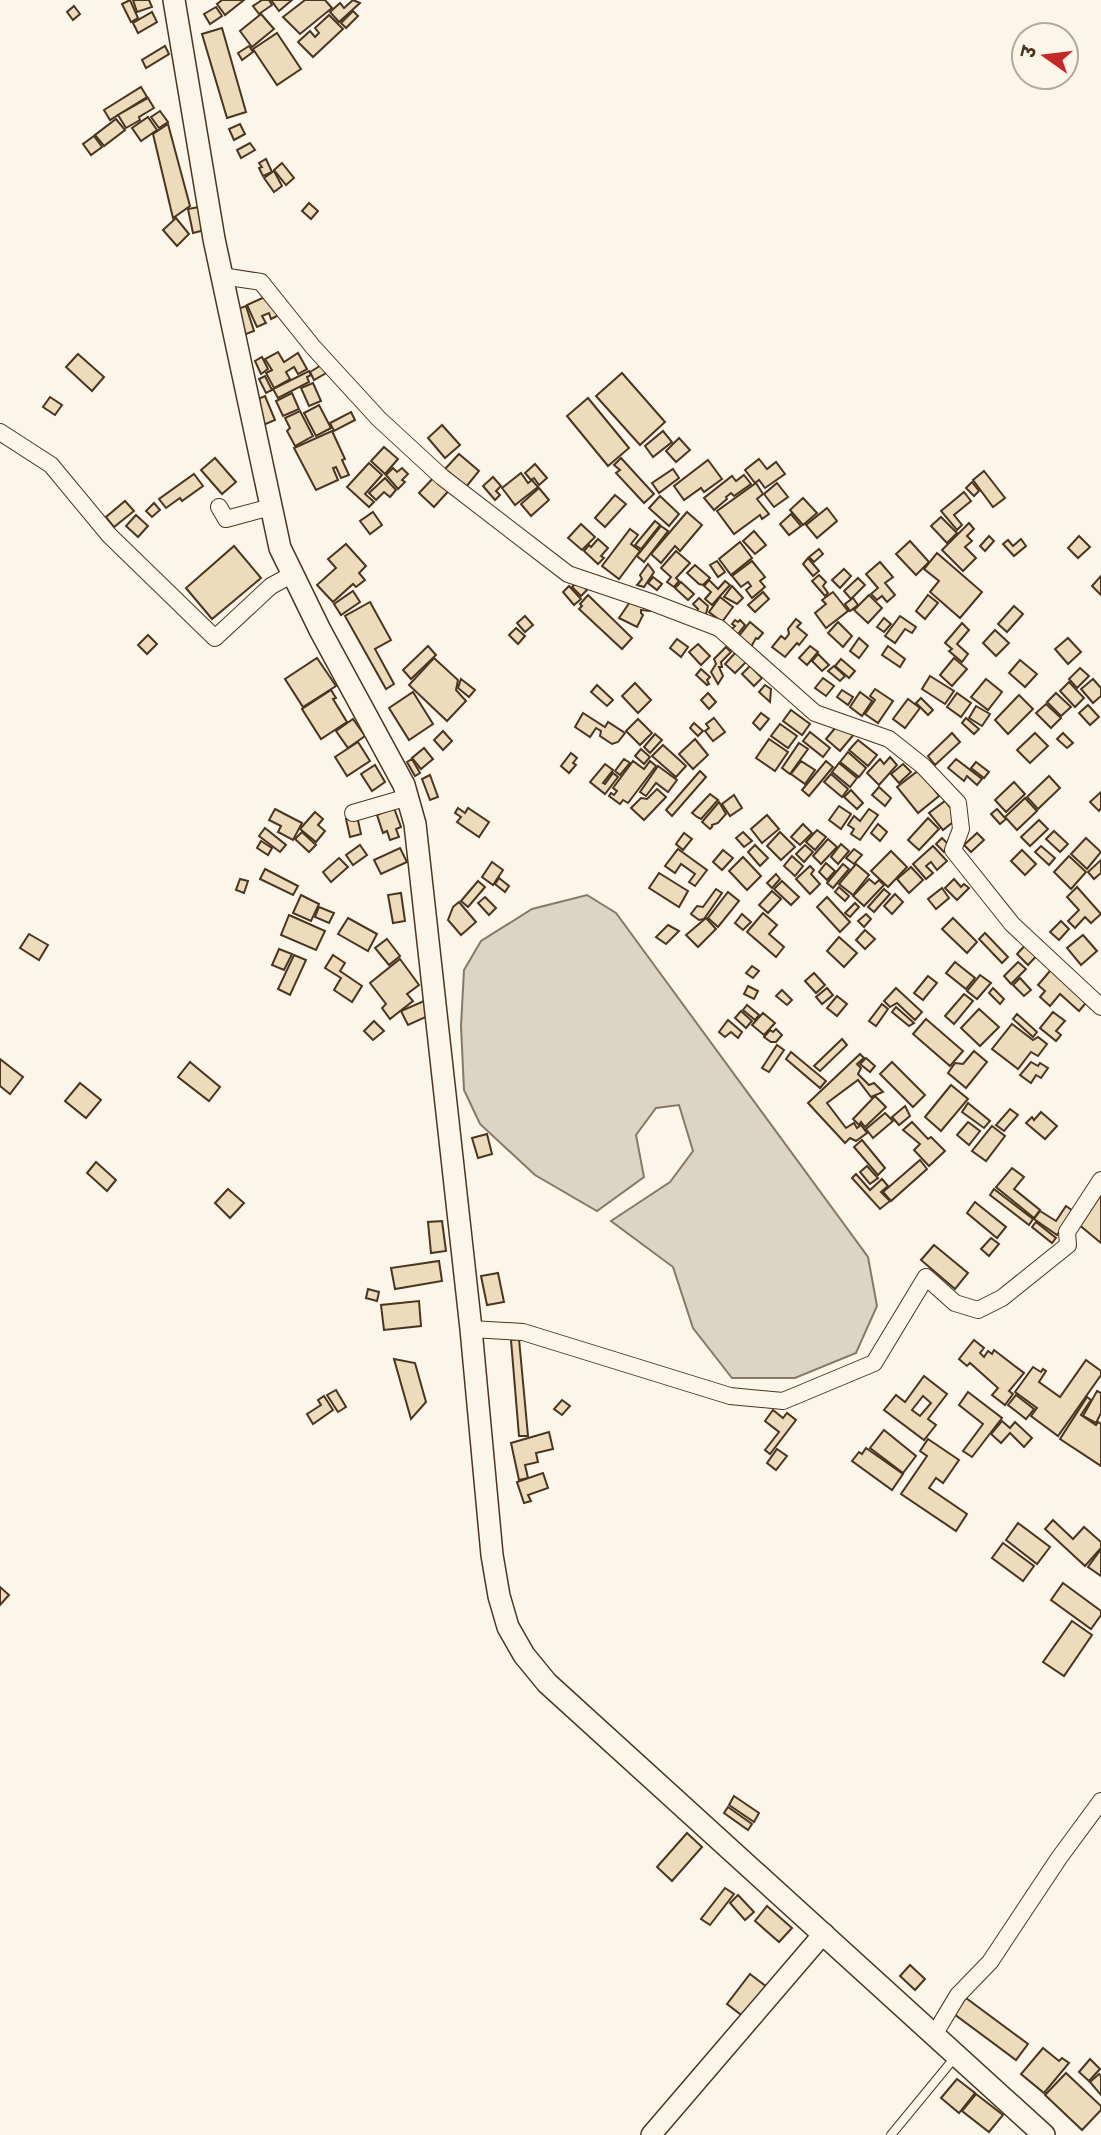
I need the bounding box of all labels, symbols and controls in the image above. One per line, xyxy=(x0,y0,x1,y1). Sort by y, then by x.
north arrow xyxy=(1010,21,1080,91)
text: उ xyxy=(1014,42,1044,61)

